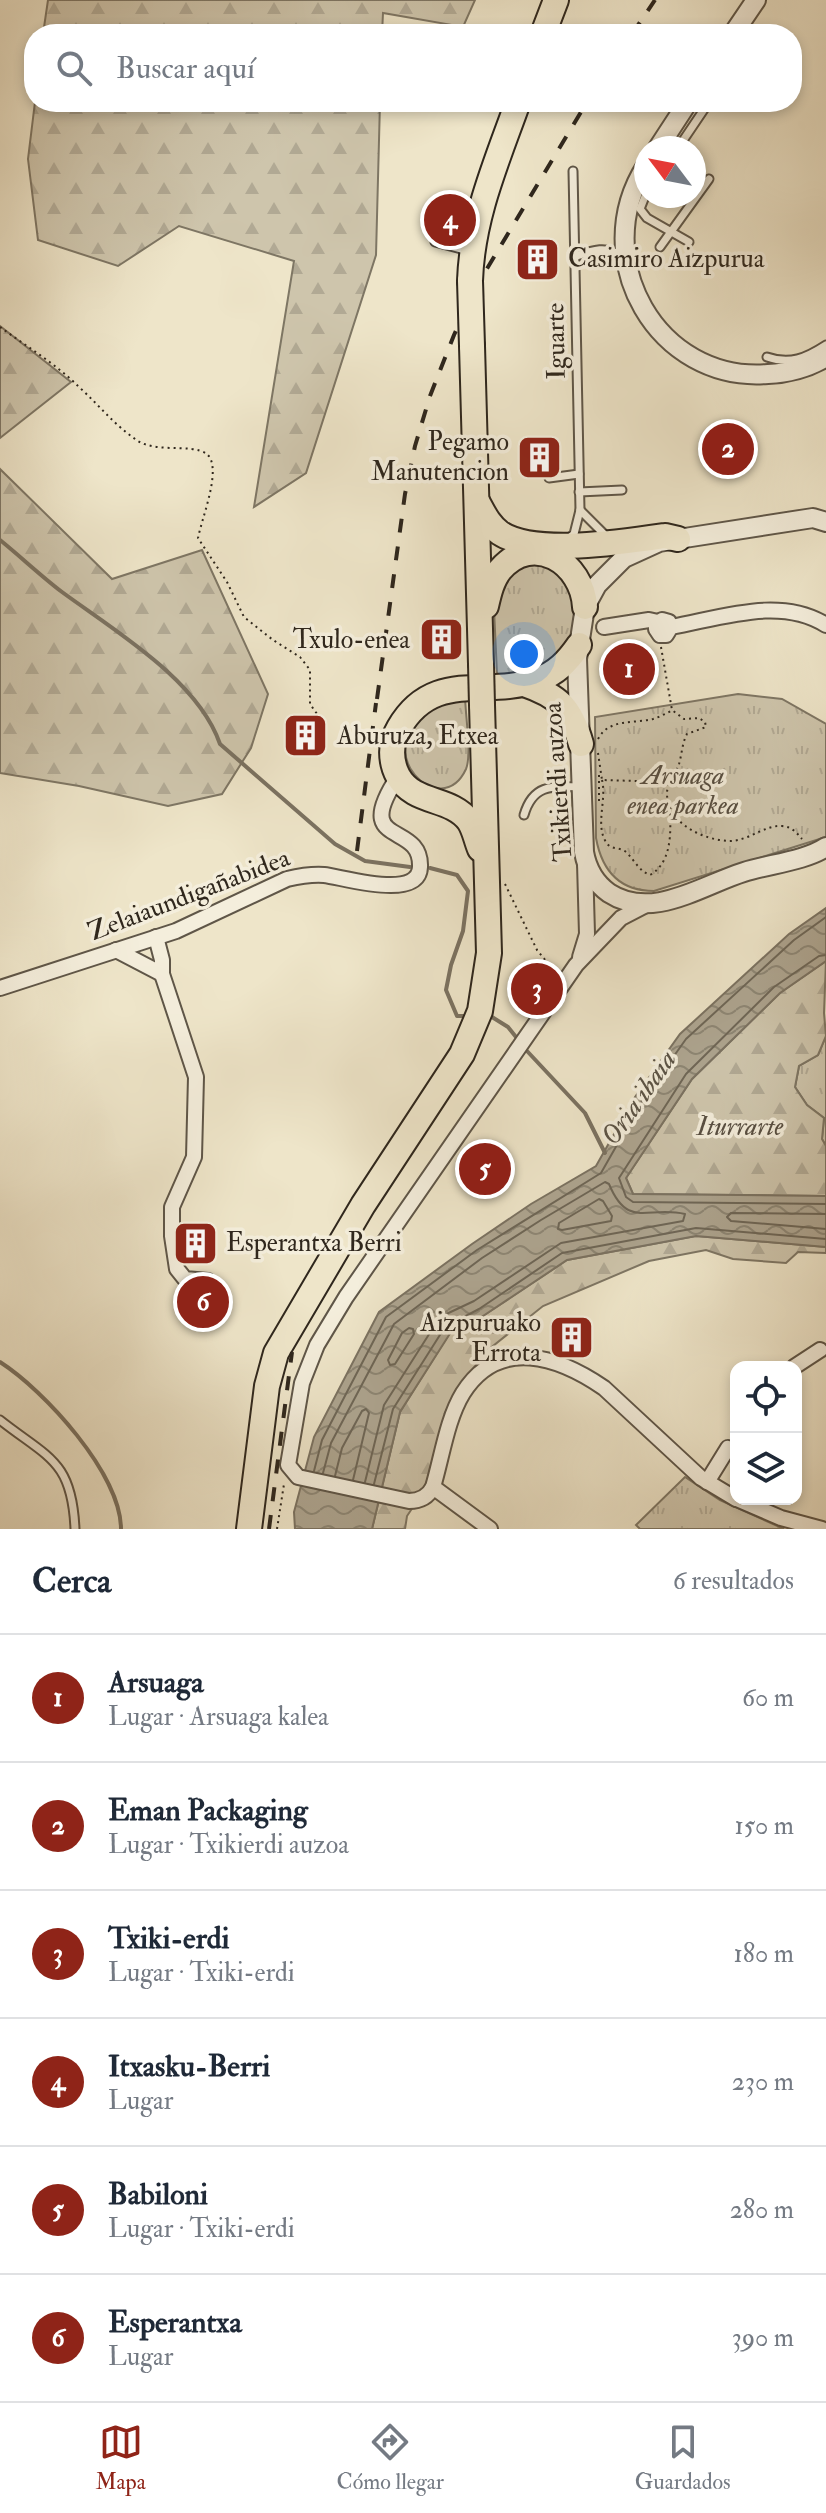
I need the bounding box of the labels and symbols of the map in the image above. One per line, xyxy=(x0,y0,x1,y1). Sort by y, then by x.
north arrow xyxy=(634,136,706,208)
pin: 4 xyxy=(424,190,476,250)
building icon: Casimiro Aizpurua xyxy=(513,235,561,283)
place label: Casimiro Aizpurua xyxy=(568,243,765,276)
street label: Iguarte xyxy=(539,302,573,380)
pin: 2 xyxy=(702,419,754,479)
place label: Pegamo Manutencion xyxy=(371,426,509,488)
building icon: Pegamo Manutencion xyxy=(516,433,564,481)
building icon: Txulo-enea xyxy=(417,616,465,664)
place label: Txulo-enea xyxy=(293,624,410,656)
your location xyxy=(504,634,544,674)
pin: 1 xyxy=(603,639,655,699)
street label: Txikierdi auzoa xyxy=(536,701,580,863)
building icon: Aburuza, Etxea xyxy=(282,712,330,760)
place label: Aburuza, Etxea xyxy=(336,720,499,752)
park label: Arsuaga enea parkea xyxy=(627,760,739,822)
street label: Zelaiaundigañabidea xyxy=(84,842,295,948)
pin: 3 xyxy=(511,959,563,1019)
water label: Oria ibaia xyxy=(593,1043,685,1153)
park label: Iturrarte xyxy=(695,1111,784,1143)
pin: 5 xyxy=(459,1139,511,1199)
building icon: Esperantxa Berri xyxy=(171,1219,219,1267)
place label: Esperantxa Berri xyxy=(226,1227,402,1260)
pin: 6 xyxy=(177,1272,229,1332)
place label: Aizpuruako Errota xyxy=(419,1307,541,1369)
building icon: Aizpuruako Errota xyxy=(548,1314,596,1362)

